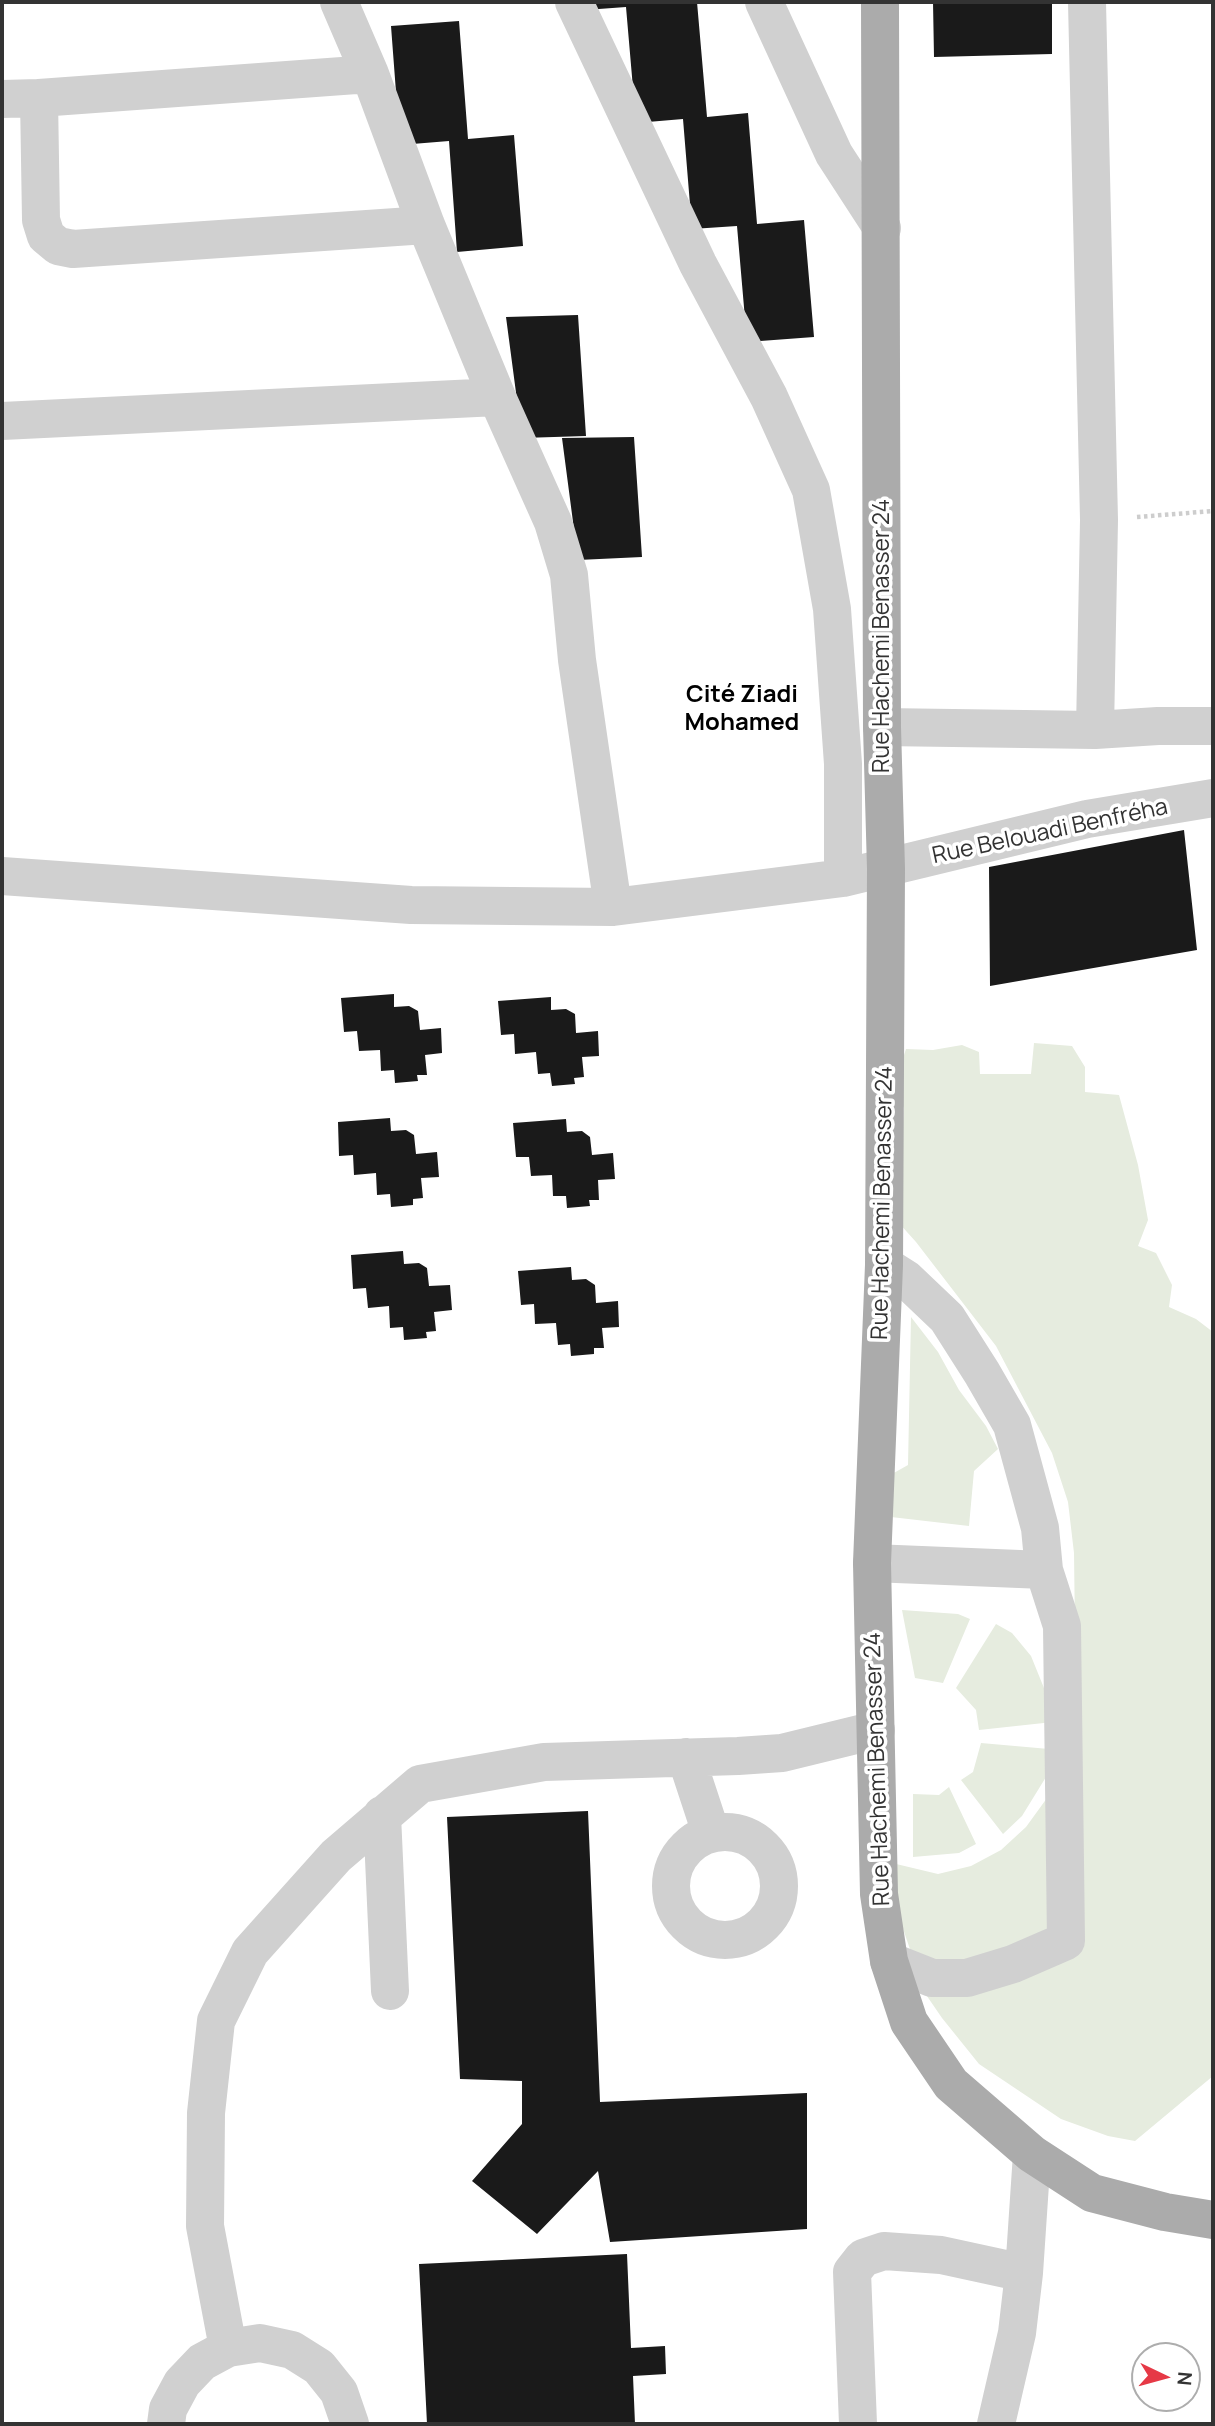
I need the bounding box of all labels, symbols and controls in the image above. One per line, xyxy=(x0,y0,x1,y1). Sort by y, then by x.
street label: Rue Hachemi Benasser 24 xyxy=(869,499,897,773)
district label: Cité Ziadi Mohamed xyxy=(685,681,799,737)
street label: Rue Belouadi Benfréha xyxy=(930,794,1170,870)
street label: Rue Hachemi Benasser 24 xyxy=(867,1066,899,1340)
street label: Rue Hachemi Benasser 24 xyxy=(859,1632,897,1906)
north arrow xyxy=(1131,2342,1201,2412)
text: N xyxy=(1171,2371,1198,2387)

